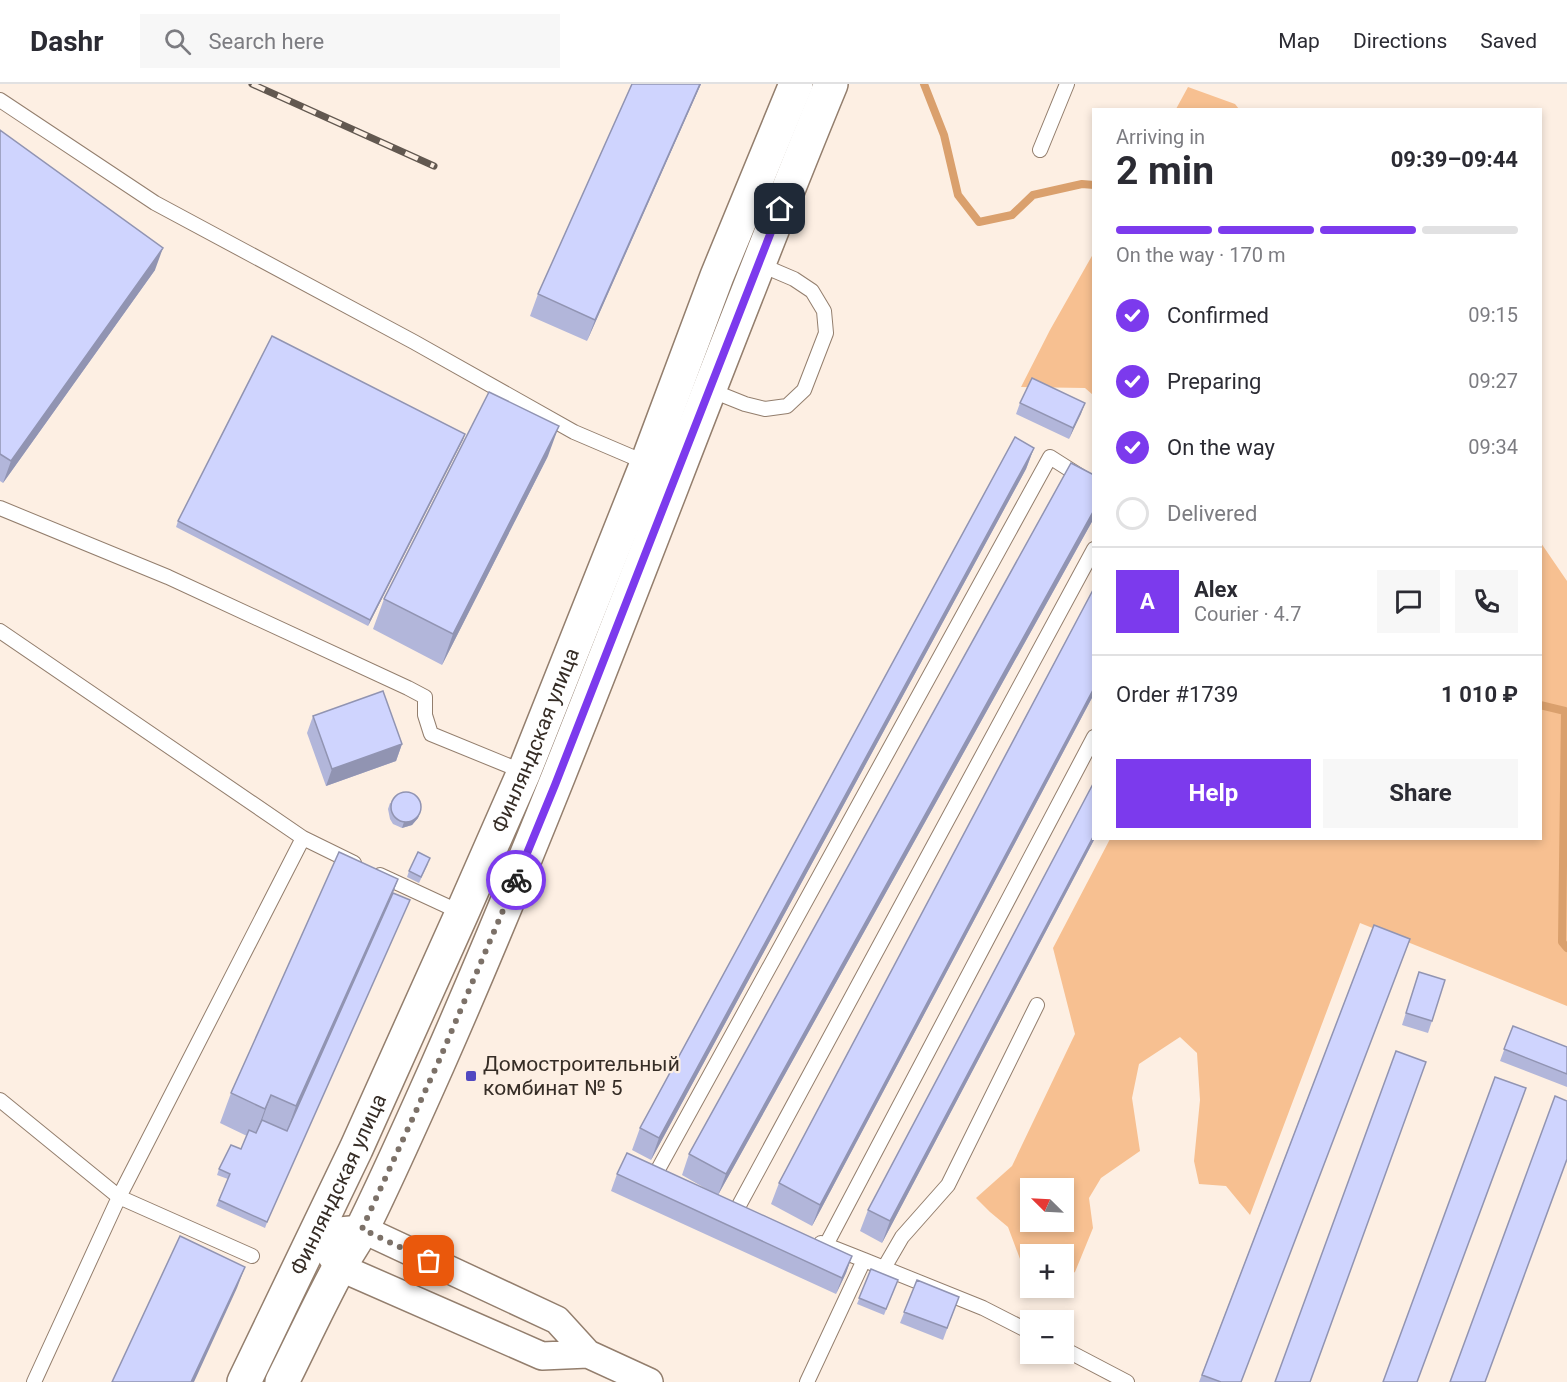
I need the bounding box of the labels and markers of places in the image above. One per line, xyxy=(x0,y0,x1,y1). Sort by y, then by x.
pin xyxy=(754,183,805,234)
place label: Домостроительный комбинат № 5 xyxy=(483,1052,680,1100)
marker: Домостроительный комбинат № 5 xyxy=(464,1069,478,1083)
pin xyxy=(403,1235,454,1286)

